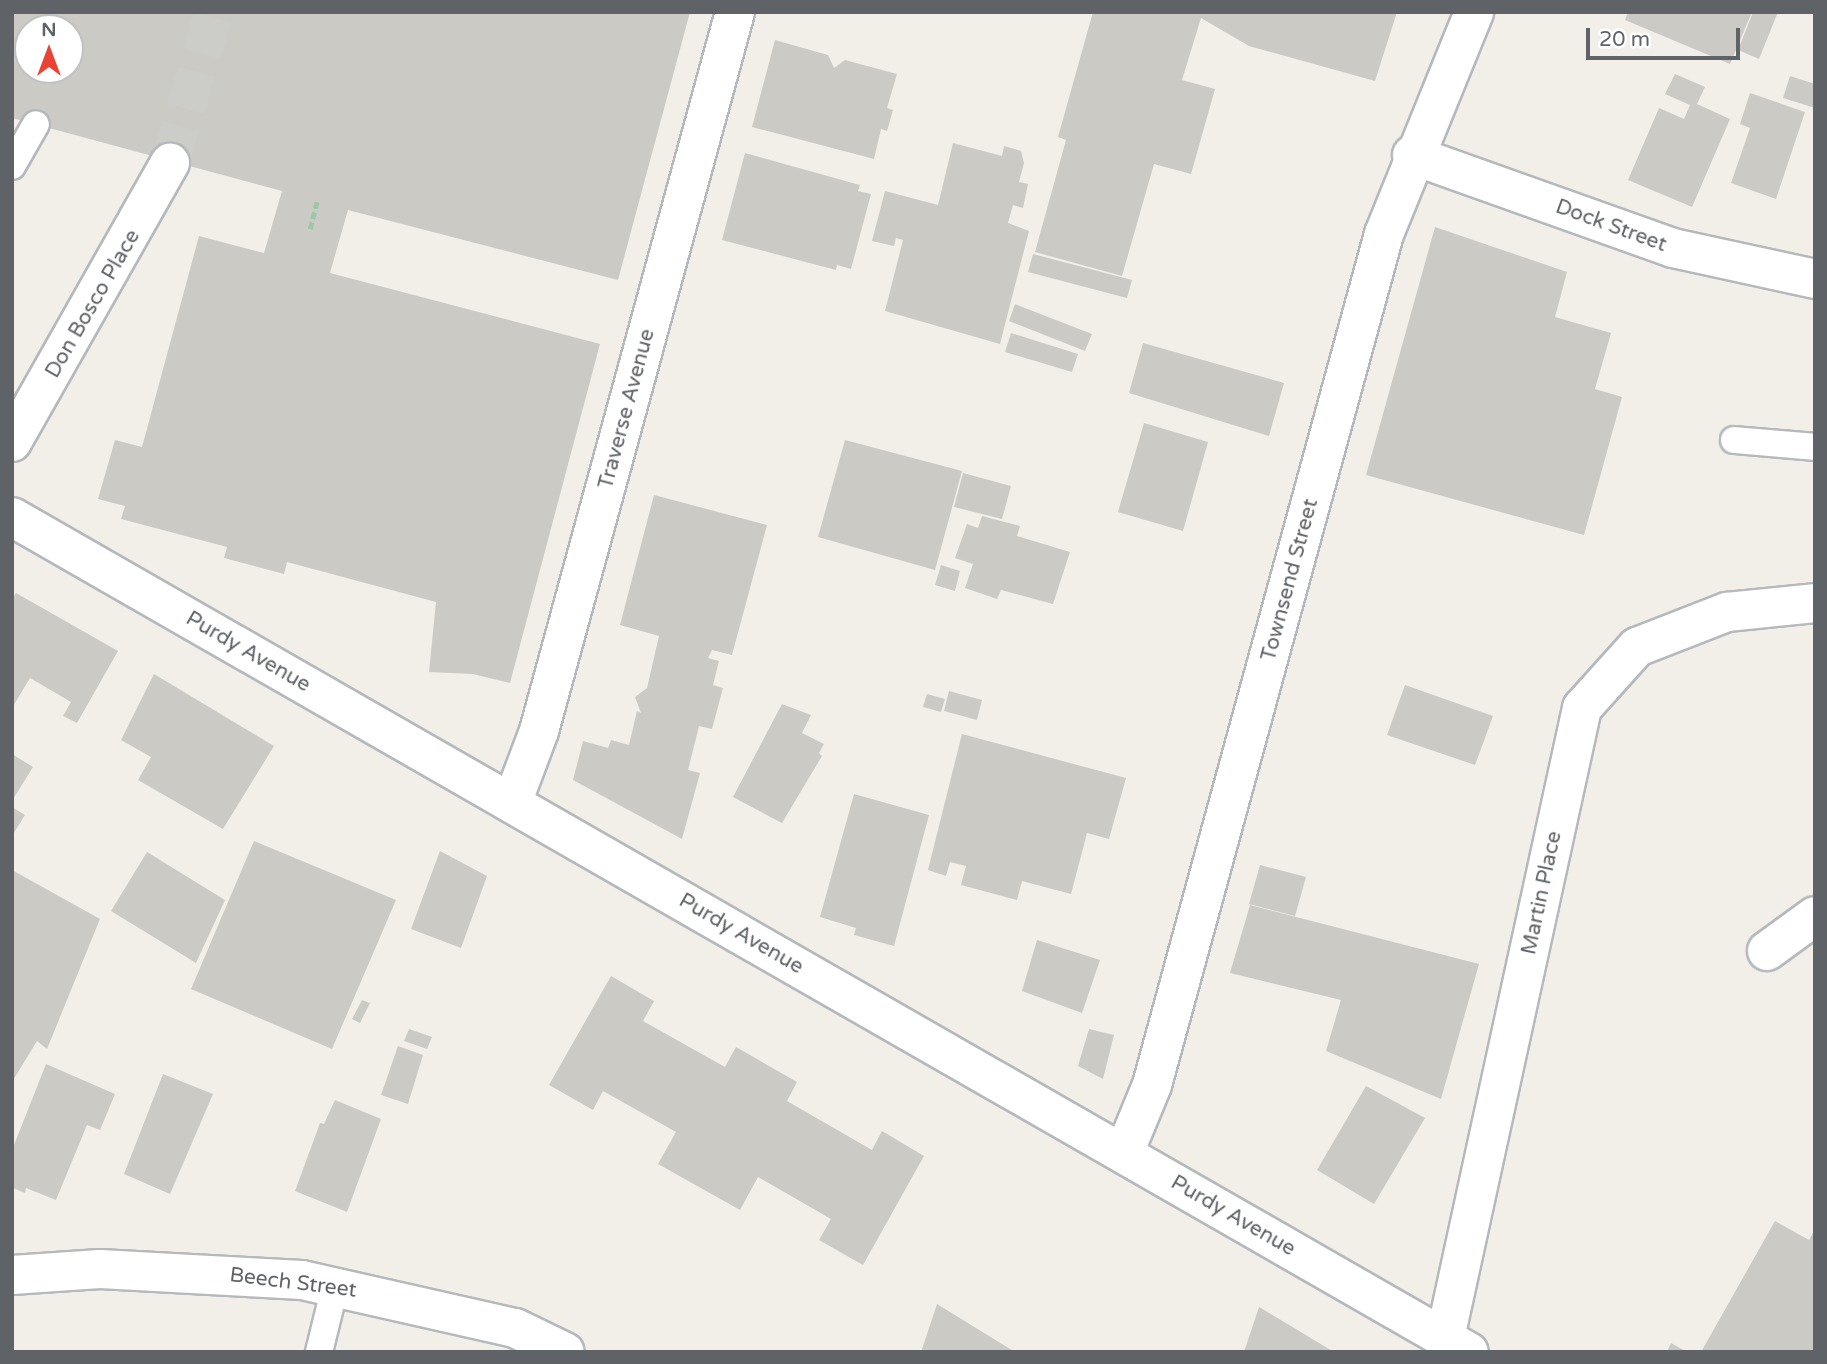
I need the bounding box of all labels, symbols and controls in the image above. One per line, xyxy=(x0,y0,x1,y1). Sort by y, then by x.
north arrow xyxy=(14,14,84,84)
scale bar xyxy=(1589,14,1743,58)
text: N xyxy=(41,19,57,41)
text: 20 m xyxy=(1599,27,1650,52)
street label: Dock Street xyxy=(1552,194,1670,258)
street label: Don Bosco Place xyxy=(40,225,146,383)
street label: Traverse Avenue xyxy=(594,326,660,492)
street label: Townsend Street xyxy=(1256,496,1324,664)
street label: Purdy Avenue xyxy=(181,606,315,698)
street label: Martin Place xyxy=(1517,829,1567,957)
street label: Purdy Avenue xyxy=(674,888,808,980)
street label: Purdy Avenue xyxy=(1166,1170,1300,1262)
street label: Beech Street xyxy=(228,1263,358,1303)

